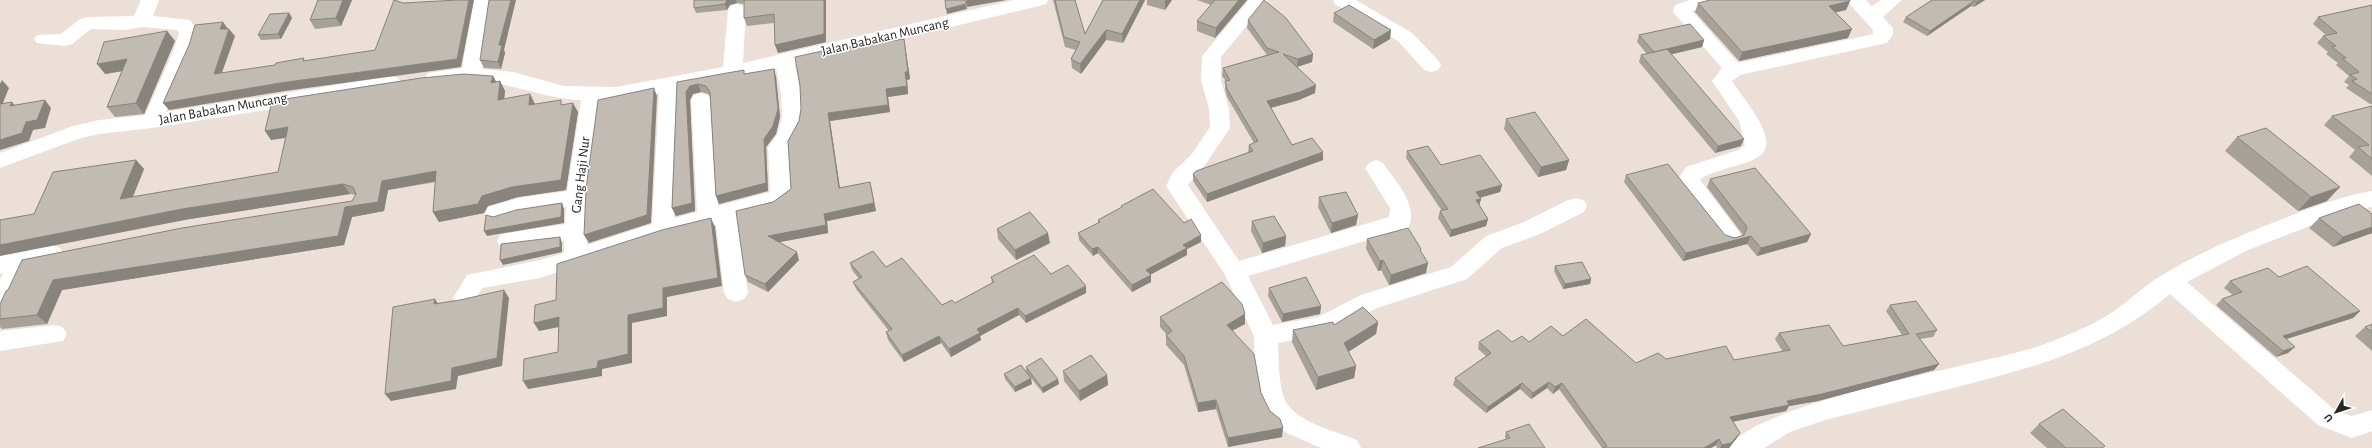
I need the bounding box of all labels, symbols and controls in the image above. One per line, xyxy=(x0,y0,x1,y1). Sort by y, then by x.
street label: Jalan Babakan Muncang xyxy=(820,16,950,58)
street label: Jalan Babakan Muncang xyxy=(158,91,288,127)
street label: Gang Haji Nur xyxy=(569,135,593,214)
north arrow xyxy=(2316,392,2356,432)
text: U xyxy=(2322,412,2335,424)

